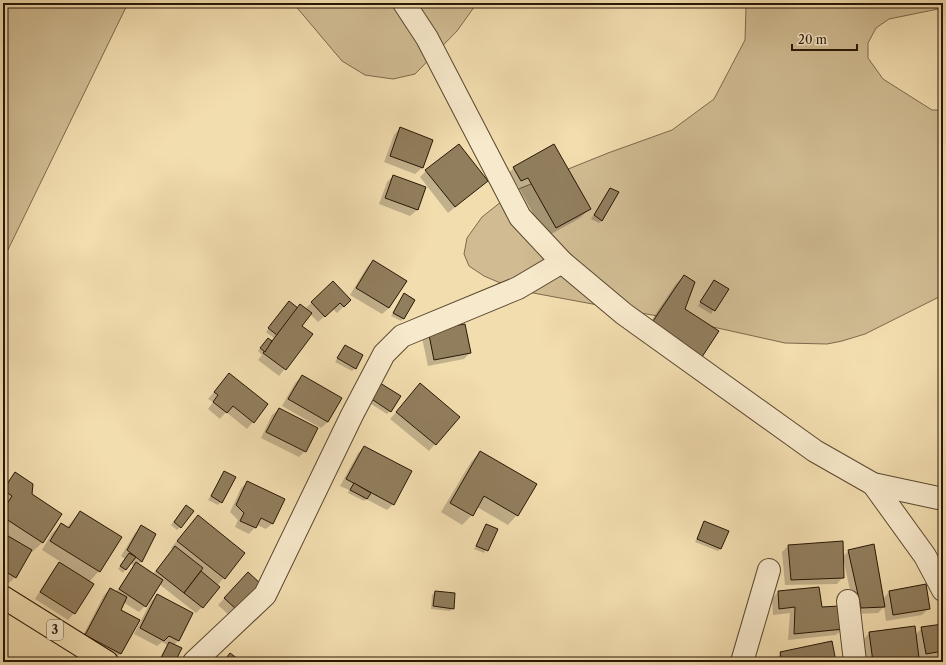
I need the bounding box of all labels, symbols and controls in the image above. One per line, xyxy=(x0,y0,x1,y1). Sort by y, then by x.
scale bar xyxy=(792,26,857,52)
text: 20 m xyxy=(798,32,827,47)
road number: 3 xyxy=(47,620,63,640)

